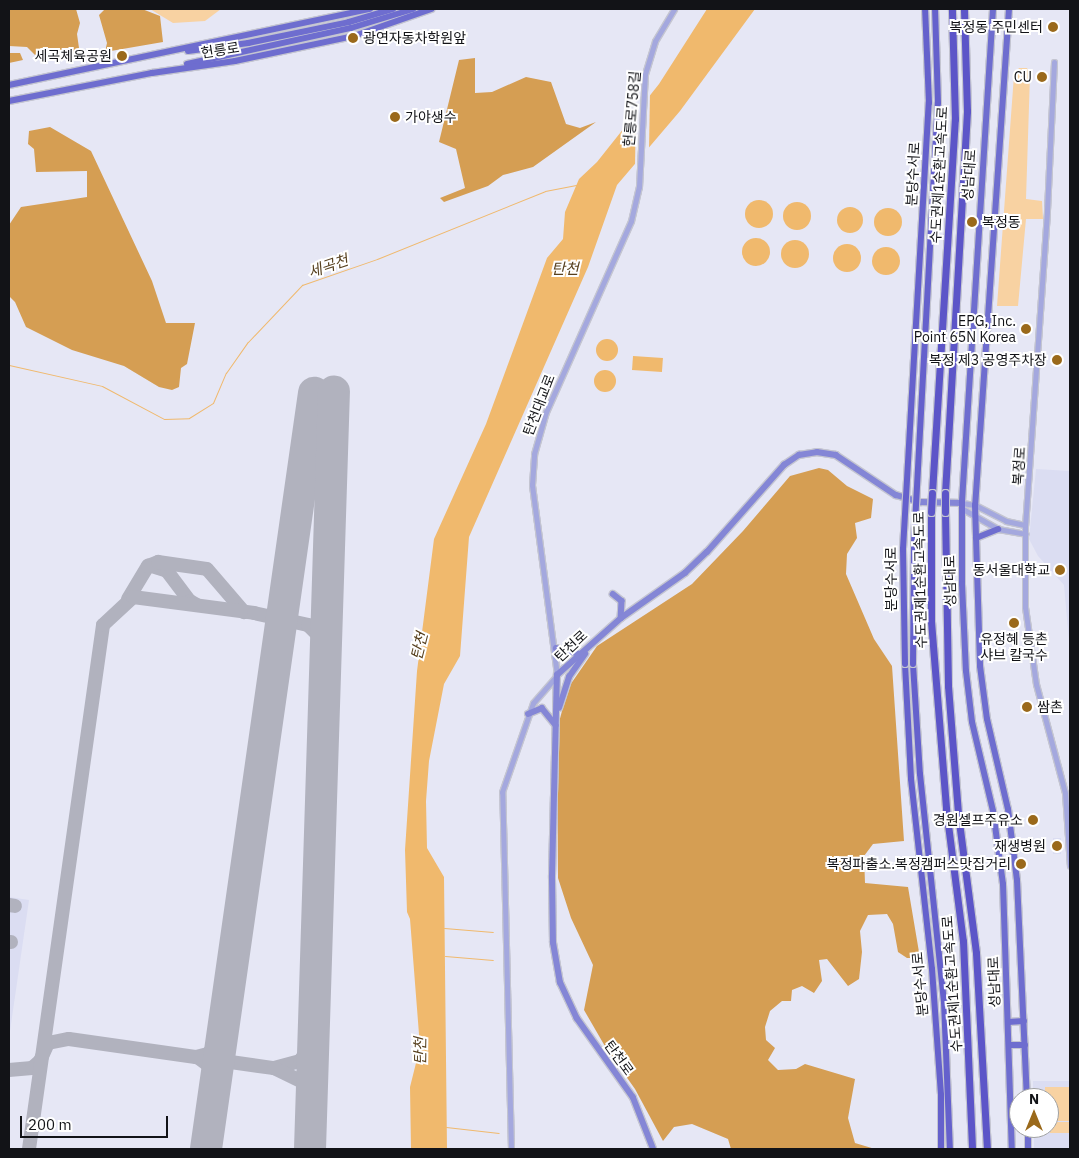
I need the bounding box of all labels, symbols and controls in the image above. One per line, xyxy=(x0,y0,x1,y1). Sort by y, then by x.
place label: 복정동 주민센터 xyxy=(950,19,1043,35)
marker: 복정동 주민센터 xyxy=(1047,21,1059,33)
place label: 광연자동차학원앞 xyxy=(363,30,466,46)
marker: 광연자동차학원앞 xyxy=(347,32,359,44)
street label: 헌릉로 xyxy=(200,39,240,61)
place label: 세곡체육공원 xyxy=(35,48,112,64)
marker: 세곡체육공원 xyxy=(116,50,128,62)
place label: CU xyxy=(1014,69,1032,85)
street label: 헌릉로758길 xyxy=(620,70,644,148)
marker: CU xyxy=(1036,71,1048,83)
street label: 수도권제1순환고속도로 xyxy=(927,106,951,244)
place label: 가야생수 xyxy=(405,109,457,125)
marker: 가야생수 xyxy=(389,111,401,123)
street label: 분당수서로 xyxy=(903,141,923,207)
street label: 성남대로 xyxy=(959,149,979,201)
place label: 복정동 xyxy=(982,214,1021,230)
marker: 복정동 xyxy=(966,216,978,228)
water label: 세곡천 xyxy=(305,251,351,281)
water label: 탄천 xyxy=(551,260,579,278)
place label: EPG, Inc. Point 65N Korea xyxy=(914,313,1016,346)
marker: EPG, Inc. Point 65N Korea xyxy=(1020,323,1032,335)
place label: 복정 제3 공영주차장 xyxy=(929,352,1047,368)
marker: 복정 제3 공영주차장 xyxy=(1051,354,1063,366)
street label: 탄천대교로 xyxy=(520,372,558,438)
street label: 복정로 xyxy=(1009,446,1029,486)
street label: 수도권제1순환고속도로 xyxy=(910,511,930,649)
street label: 분당수서로 xyxy=(883,547,899,611)
street label: 성남대로 xyxy=(941,555,959,607)
place label: 동서울대학교 xyxy=(973,562,1050,578)
marker: 동서울대학교 xyxy=(1054,564,1066,576)
marker: 유정혜 등촌 샤브 칼국수 xyxy=(1008,617,1020,629)
street label: 탄천로 xyxy=(551,627,591,665)
water label: 탄천 xyxy=(407,630,431,662)
place label: 유정혜 등촌 샤브 칼국수 xyxy=(980,631,1048,664)
place label: 쌈촌 xyxy=(1037,699,1063,715)
marker: 쌈촌 xyxy=(1021,701,1033,713)
place label: 경원셀프주유소 xyxy=(933,812,1023,828)
marker: 경원셀프주유소 xyxy=(1027,814,1039,826)
place label: 재생병원 xyxy=(994,838,1046,854)
marker: 재생병원 xyxy=(1050,839,1064,853)
place label: 복정파출소.복정캠퍼스맛집거리 xyxy=(827,856,1011,872)
marker: 복정파출소.복정캠퍼스맛집거리 xyxy=(1015,858,1027,870)
street label: 수도권제1순환고속도로 xyxy=(939,915,965,1053)
street label: 분당수서로 xyxy=(909,951,931,1017)
street label: 성남대로 xyxy=(985,956,1003,1008)
water label: 탄천 xyxy=(411,1037,429,1065)
street label: 탄천로 xyxy=(601,1037,637,1079)
north arrow xyxy=(1009,1088,1059,1138)
text: N xyxy=(1029,1090,1039,1108)
scale bar xyxy=(22,1106,170,1138)
text: 200 m xyxy=(28,1115,72,1134)

